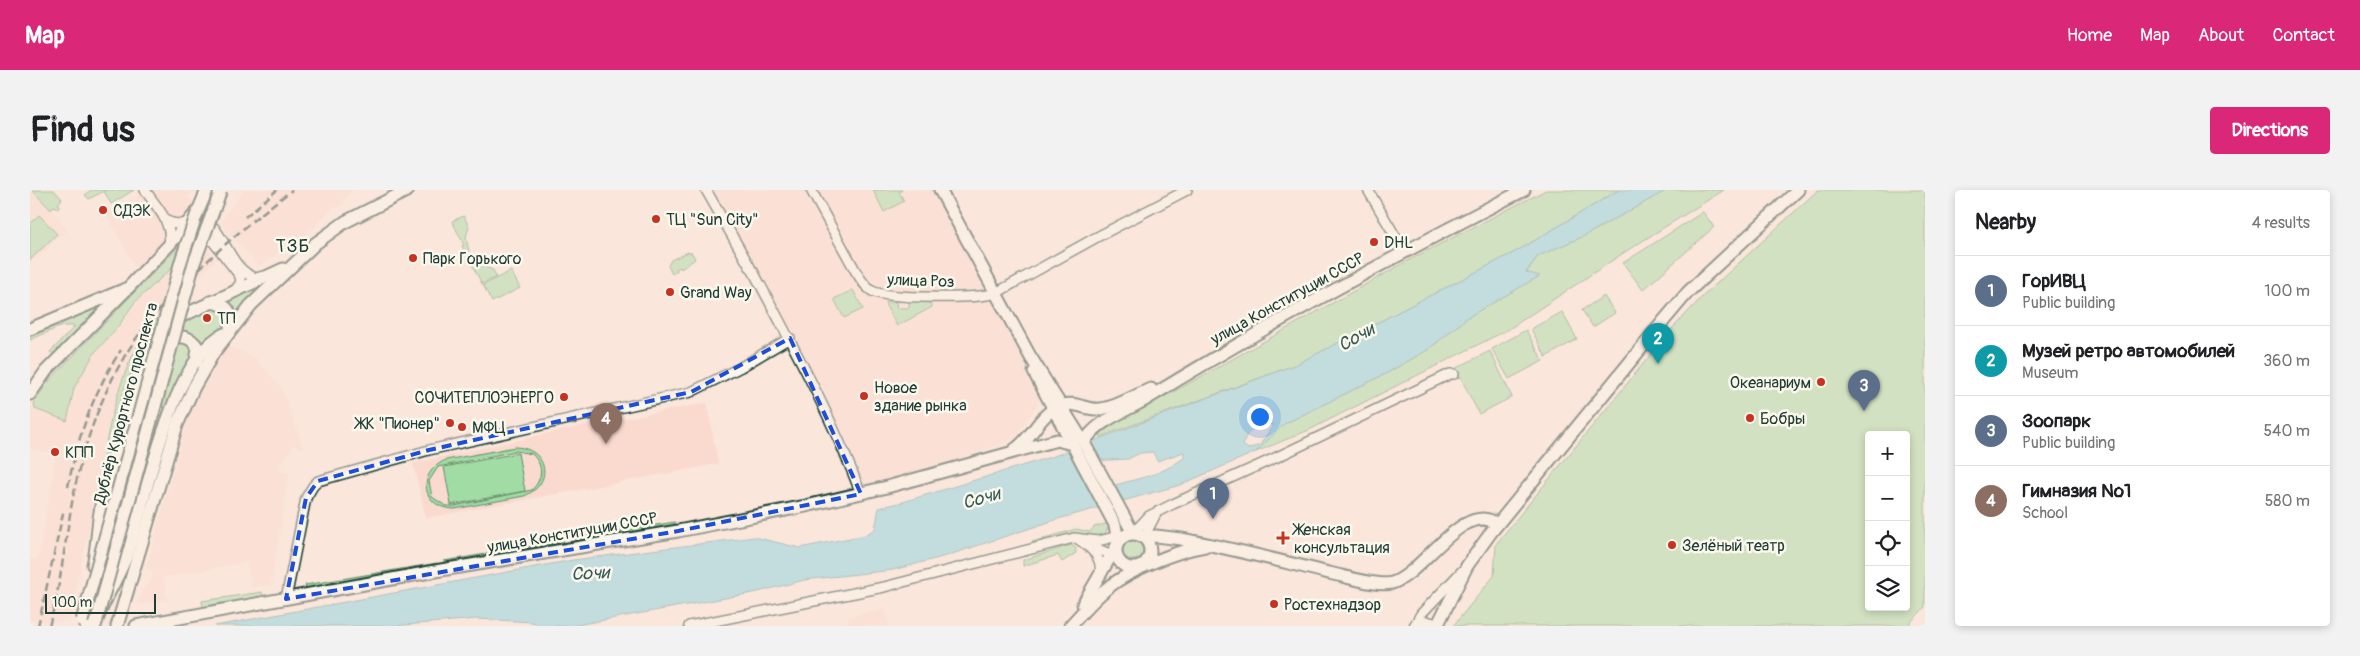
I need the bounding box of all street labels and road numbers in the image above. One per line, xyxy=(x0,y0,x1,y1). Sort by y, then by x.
street label: улица Конституции СССР xyxy=(1206,248,1368,350)
street label: улица Роз xyxy=(886,270,955,292)
street label: Дублёр Курортного проспекта xyxy=(89,300,163,507)
street label: улица Конституции СССР xyxy=(485,508,659,558)

